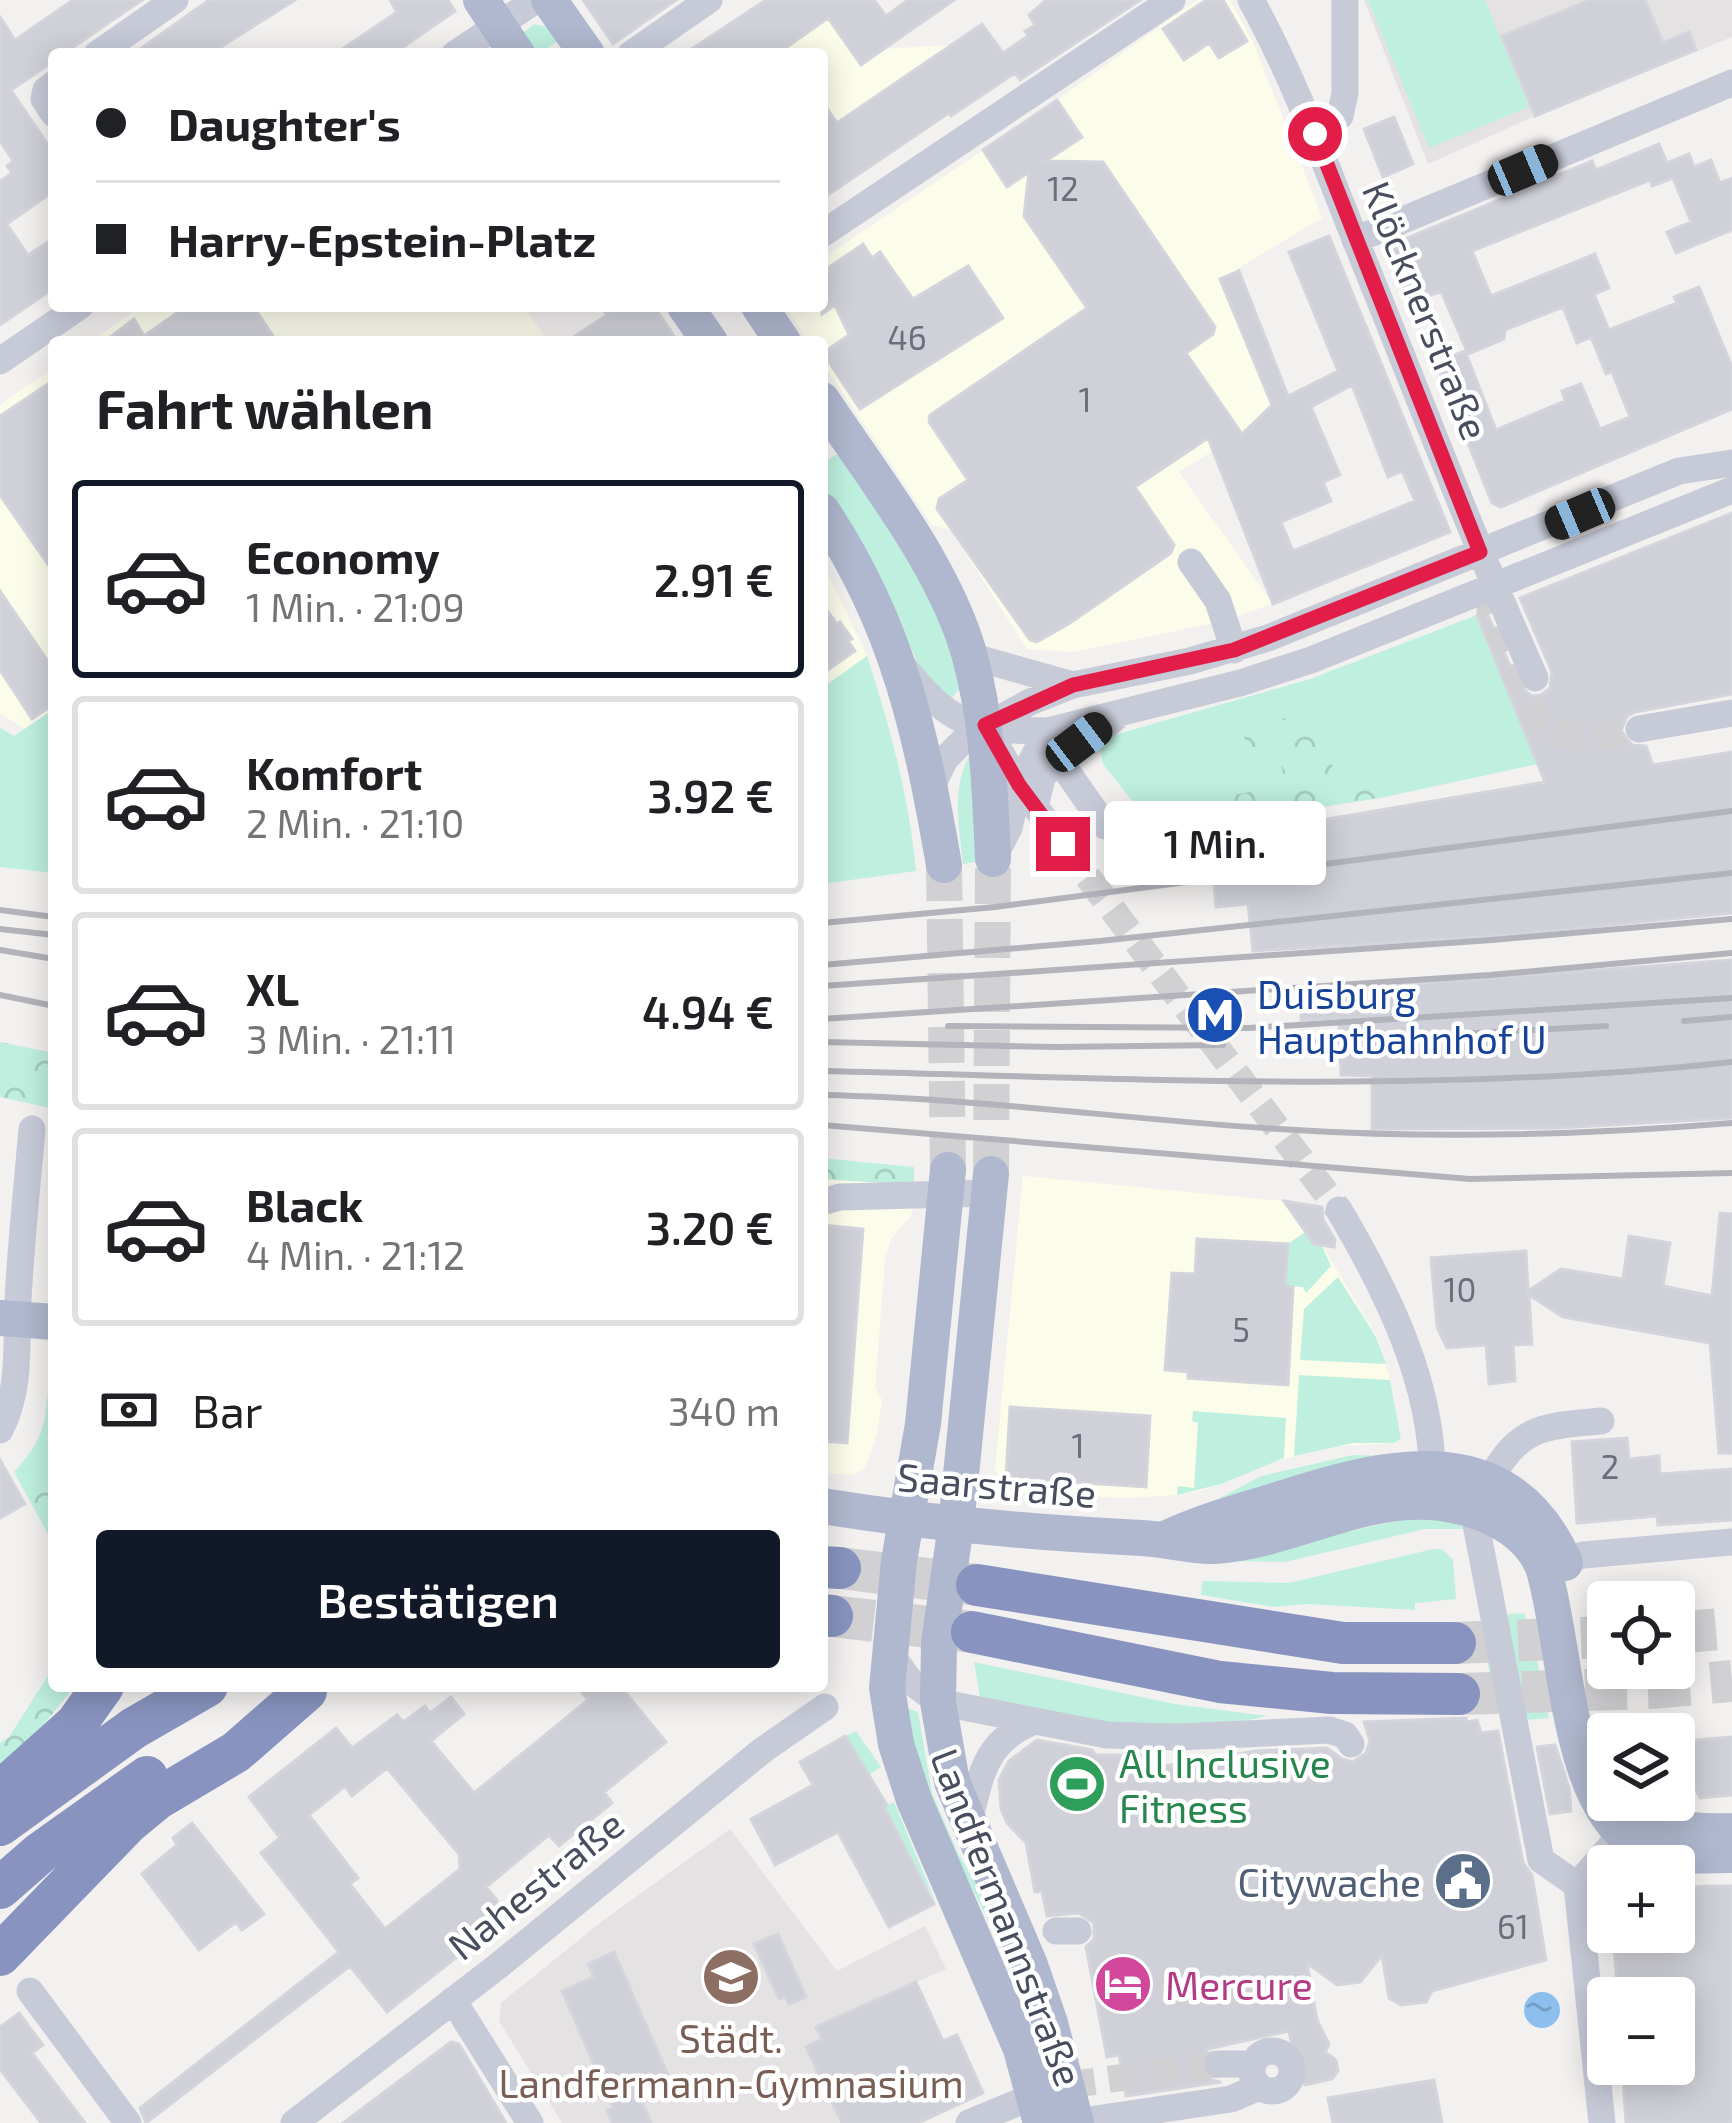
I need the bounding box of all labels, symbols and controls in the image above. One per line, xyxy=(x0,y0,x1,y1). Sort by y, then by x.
text: Daughter's xyxy=(168,96,401,150)
route start xyxy=(1288,107,1342,161)
car xyxy=(1483,139,1563,201)
house number: 12 xyxy=(1047,168,1079,208)
street label: Klöcknerstraße xyxy=(1354,174,1500,446)
text: Harry-Epstein-Platz xyxy=(168,212,596,266)
house number: 46 xyxy=(887,317,927,357)
text: Fahrt wählen xyxy=(96,375,434,440)
house number: 1 xyxy=(1078,379,1092,419)
car xyxy=(1540,483,1620,545)
icon: car xyxy=(102,525,210,633)
text: Economy xyxy=(246,529,440,583)
text: 2.91 € xyxy=(654,552,774,606)
text: 1 Min. · 21:09 xyxy=(246,583,465,630)
car xyxy=(1039,706,1119,778)
icon: car xyxy=(102,741,210,849)
text: Komfort xyxy=(246,745,422,799)
text: 3.92 € xyxy=(647,768,774,822)
text: 2 Min. · 21:10 xyxy=(246,799,464,846)
callout: 1 Min. xyxy=(1105,802,1327,886)
route end xyxy=(1036,817,1090,871)
text: 1 Min. xyxy=(1164,819,1266,866)
icon: car xyxy=(102,957,210,1065)
text: XL xyxy=(246,961,299,1015)
place label: Duisburg Hauptbahnhof U xyxy=(1257,970,1547,1062)
text: 4.94 € xyxy=(642,984,774,1038)
metro station icon: Duisburg Hauptbahnhof U xyxy=(1184,984,1246,1046)
text: 3 Min. · 21:11 xyxy=(246,1015,456,1062)
icon: car xyxy=(102,1173,210,1281)
text: Black xyxy=(246,1177,363,1231)
text: 3.20 € xyxy=(646,1200,774,1254)
text: 4 Min. · 21:12 xyxy=(246,1231,465,1278)
house number: 10 xyxy=(1443,1269,1477,1309)
house number: 5 xyxy=(1232,1309,1250,1349)
icon: cash xyxy=(96,1377,162,1443)
text: Bar xyxy=(192,1383,263,1437)
text: 340 m xyxy=(668,1387,780,1434)
house number: 1 xyxy=(1071,1425,1085,1465)
house number: 2 xyxy=(1601,1446,1619,1486)
street label: Saarstraße xyxy=(896,1452,1098,1516)
button: Bestätigen xyxy=(96,1530,780,1668)
map controls xyxy=(1587,1581,1695,2085)
button: locate xyxy=(1587,1581,1695,1689)
button: layers xyxy=(1587,1713,1695,1821)
place label: All Inclusive Fitness xyxy=(1119,1739,1331,1831)
street label: Landfermannstraße xyxy=(922,1742,1094,2092)
sports icon: All Inclusive Fitness xyxy=(1046,1753,1108,1815)
street label: Nahestraße xyxy=(438,1799,632,1969)
button: + xyxy=(1587,1845,1695,1953)
public building icon: Citywache xyxy=(1432,1850,1494,1912)
place label: Citywache xyxy=(1238,1858,1421,1905)
house number: 61 xyxy=(1497,1906,1529,1946)
school or university icon: Städt. Landfermann-Gymnasium xyxy=(700,1946,762,2008)
hotel icon: Mercure xyxy=(1092,1953,1154,2015)
place label: Mercure xyxy=(1165,1961,1313,2008)
button: − xyxy=(1587,1977,1695,2085)
place label: Städt. Landfermann-Gymnasium xyxy=(498,2014,964,2106)

